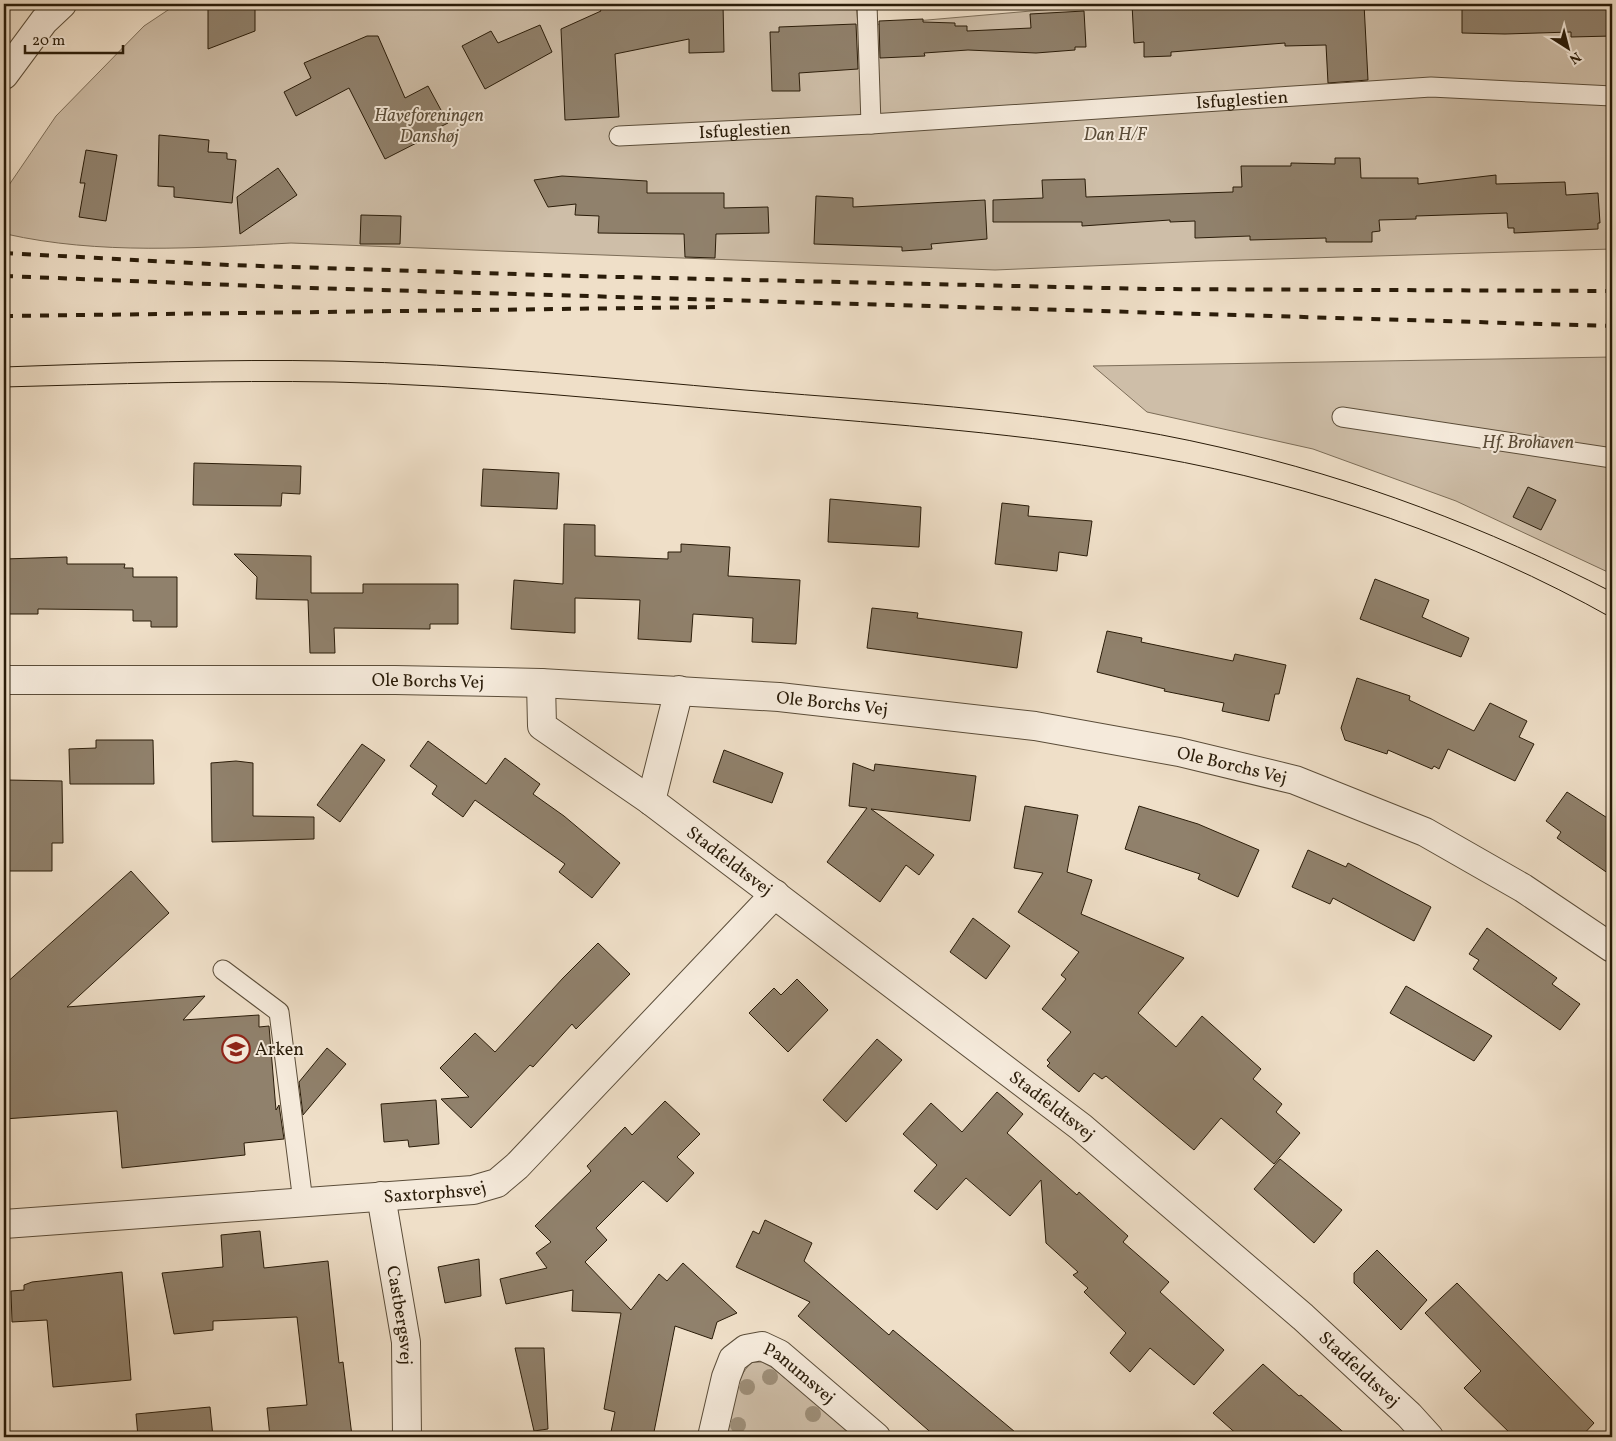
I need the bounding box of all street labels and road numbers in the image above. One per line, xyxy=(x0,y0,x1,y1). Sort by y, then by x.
street label: Isfuglestien xyxy=(1195,85,1289,117)
street label: Isfuglestien xyxy=(698,117,792,146)
street label: Ole Borchs Vej xyxy=(372,669,484,696)
street label: Ole Borchs Vej xyxy=(775,686,889,723)
street label: Ole Borchs Vej xyxy=(1174,741,1289,792)
street label: Stadfeldtsvej xyxy=(680,821,777,903)
street label: Stadfeldtsvej xyxy=(1003,1066,1100,1148)
street label: Saxtorphsvej xyxy=(383,1176,489,1210)
street label: Castbergsvej xyxy=(379,1264,417,1365)
street label: Stadfeldtsvej xyxy=(1312,1326,1404,1414)
street label: Panumsvej xyxy=(759,1337,840,1411)

